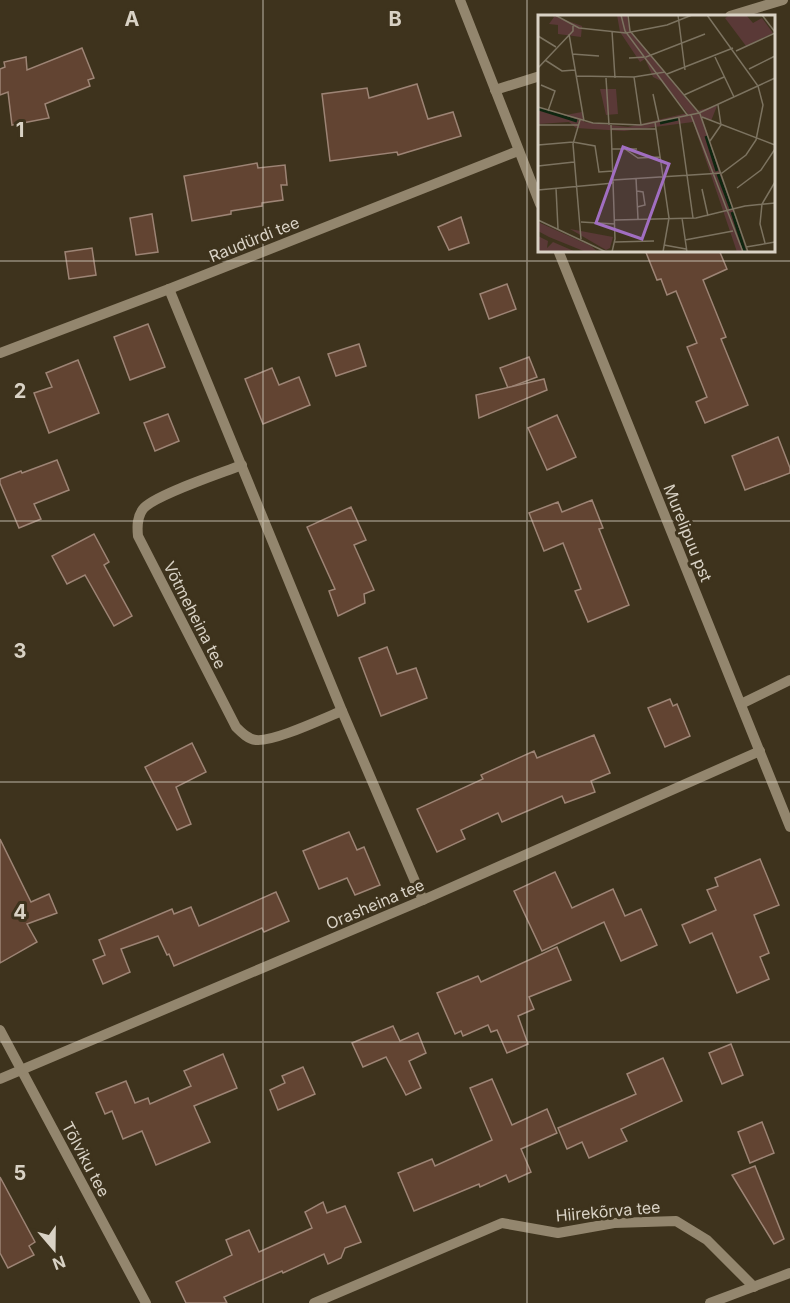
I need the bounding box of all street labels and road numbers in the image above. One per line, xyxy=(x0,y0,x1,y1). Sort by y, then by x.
street label: Raudürdi tee xyxy=(206,212,302,266)
street label: Murelipuu pst xyxy=(659,481,717,585)
street label: Võtmeheina tee xyxy=(159,558,231,672)
street label: Orasheina tee xyxy=(323,874,427,934)
street label: Tõlviku tee xyxy=(58,1118,114,1200)
street label: Hiirekõrva tee xyxy=(555,1196,661,1226)

